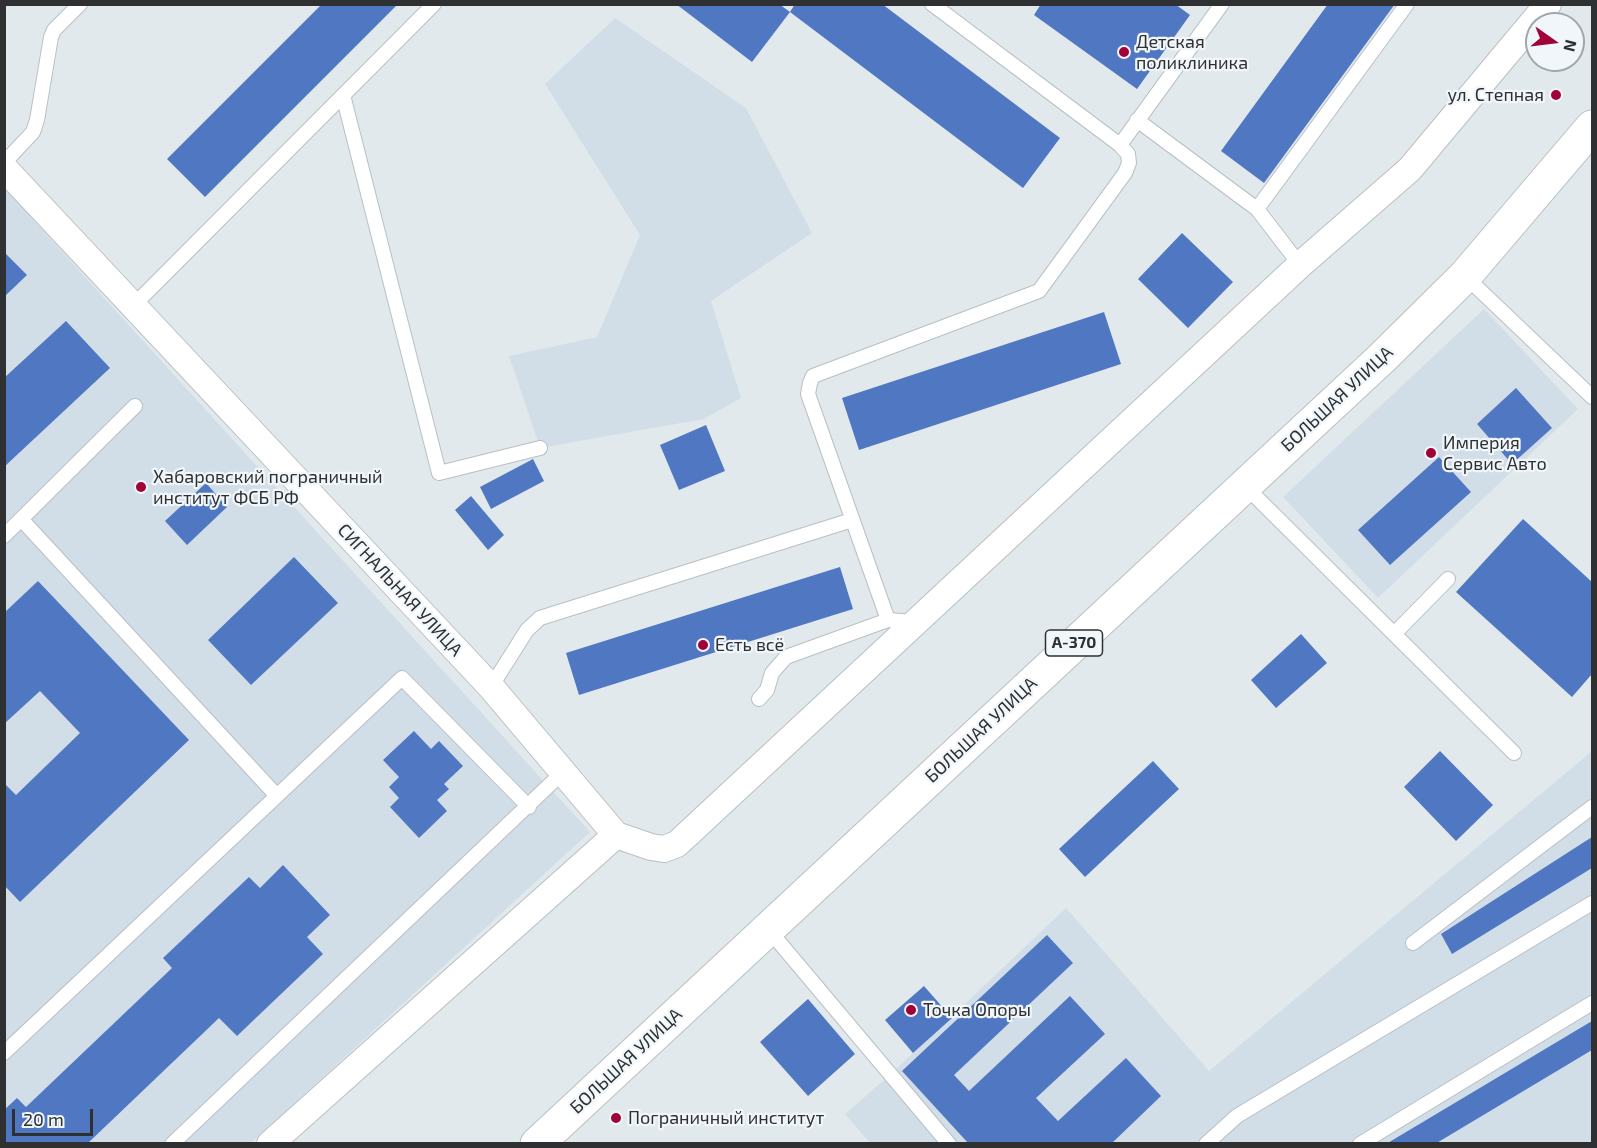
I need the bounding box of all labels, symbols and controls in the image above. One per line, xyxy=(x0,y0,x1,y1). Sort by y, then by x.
north arrow xyxy=(1525,12,1585,72)
place label: Детская поликлиника xyxy=(1136,31,1248,74)
text: N xyxy=(1560,38,1582,54)
marker: Детская поликлиника xyxy=(1117,45,1131,59)
place label: ул. Степная xyxy=(1448,84,1544,106)
marker: ул. Степная xyxy=(1549,88,1563,102)
street label: БОЛЬШАЯ УЛИЦА xyxy=(1277,342,1397,456)
place label: Империя Сервис Авто xyxy=(1443,432,1547,474)
marker: Империя Сервис Авто xyxy=(1424,446,1438,460)
place label: Хабаровский пограничный институт ФСБ РФ xyxy=(153,466,383,508)
marker: Хабаровский пограничный институт ФСБ РФ xyxy=(134,480,148,494)
street label: СИГНАЛЬНАЯ УЛИЦА xyxy=(333,519,467,661)
road number: А-370 xyxy=(1046,630,1102,656)
place label: Есть всё xyxy=(715,634,784,656)
marker: Есть всё xyxy=(696,638,710,652)
street label: БОЛЬШАЯ УЛИЦА xyxy=(921,673,1041,787)
place label: Точка Опоры xyxy=(923,999,1031,1021)
marker: Точка Опоры xyxy=(904,1003,918,1017)
street label: БОЛЬШАЯ УЛИЦА xyxy=(566,1004,686,1118)
scale bar xyxy=(15,1097,96,1135)
place label: Пограничный институт xyxy=(628,1107,824,1129)
text: 20 m xyxy=(23,1108,64,1130)
marker: Пограничный институт xyxy=(609,1111,623,1125)

